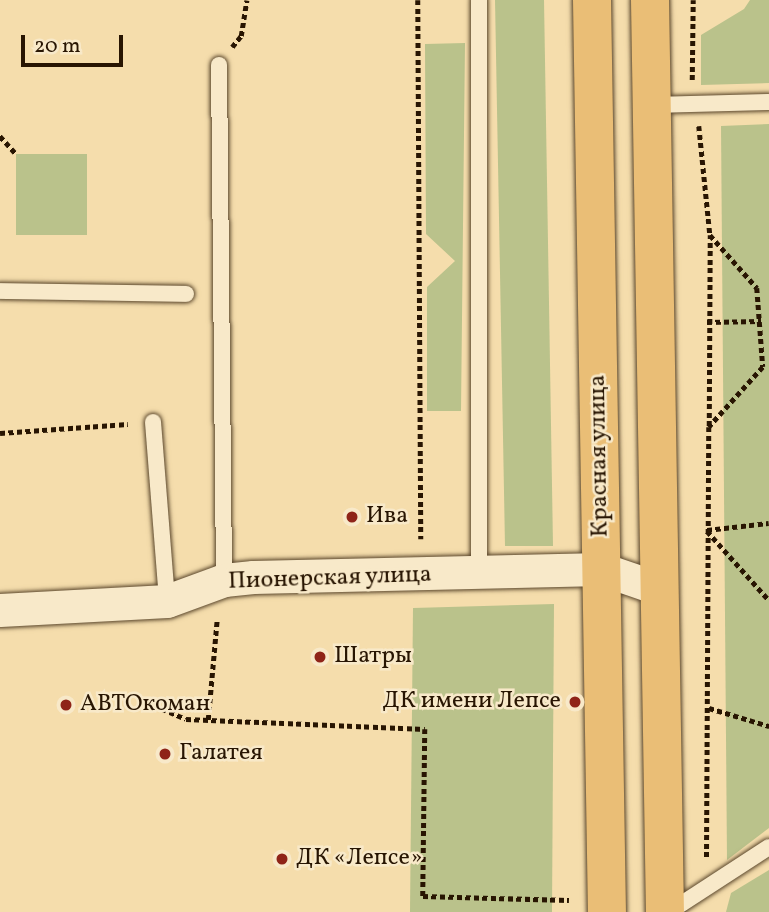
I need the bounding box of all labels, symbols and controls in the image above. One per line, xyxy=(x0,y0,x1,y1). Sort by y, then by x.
scale bar xyxy=(24,21,126,65)
text: 20 m xyxy=(34,32,80,61)
street label: Красная улица xyxy=(584,374,616,538)
place label: Ива xyxy=(366,503,408,531)
marker: Ива xyxy=(344,509,360,525)
street label: Пионерская улица xyxy=(227,561,433,597)
place label: Шатры xyxy=(334,643,412,671)
marker: Шатры xyxy=(312,649,328,665)
place label: ДК имени Лепсе xyxy=(382,688,561,716)
place label: АВТОкоман xyxy=(80,691,210,719)
marker: ДК имени Лепсе xyxy=(567,694,583,710)
marker: АВТОкоман xyxy=(58,697,74,713)
place label: Галатея xyxy=(179,740,263,768)
marker: Галатея xyxy=(157,746,173,762)
place label: ДК «Лепсе» xyxy=(296,845,423,873)
marker: ДК «Лепсе» xyxy=(274,851,290,867)

